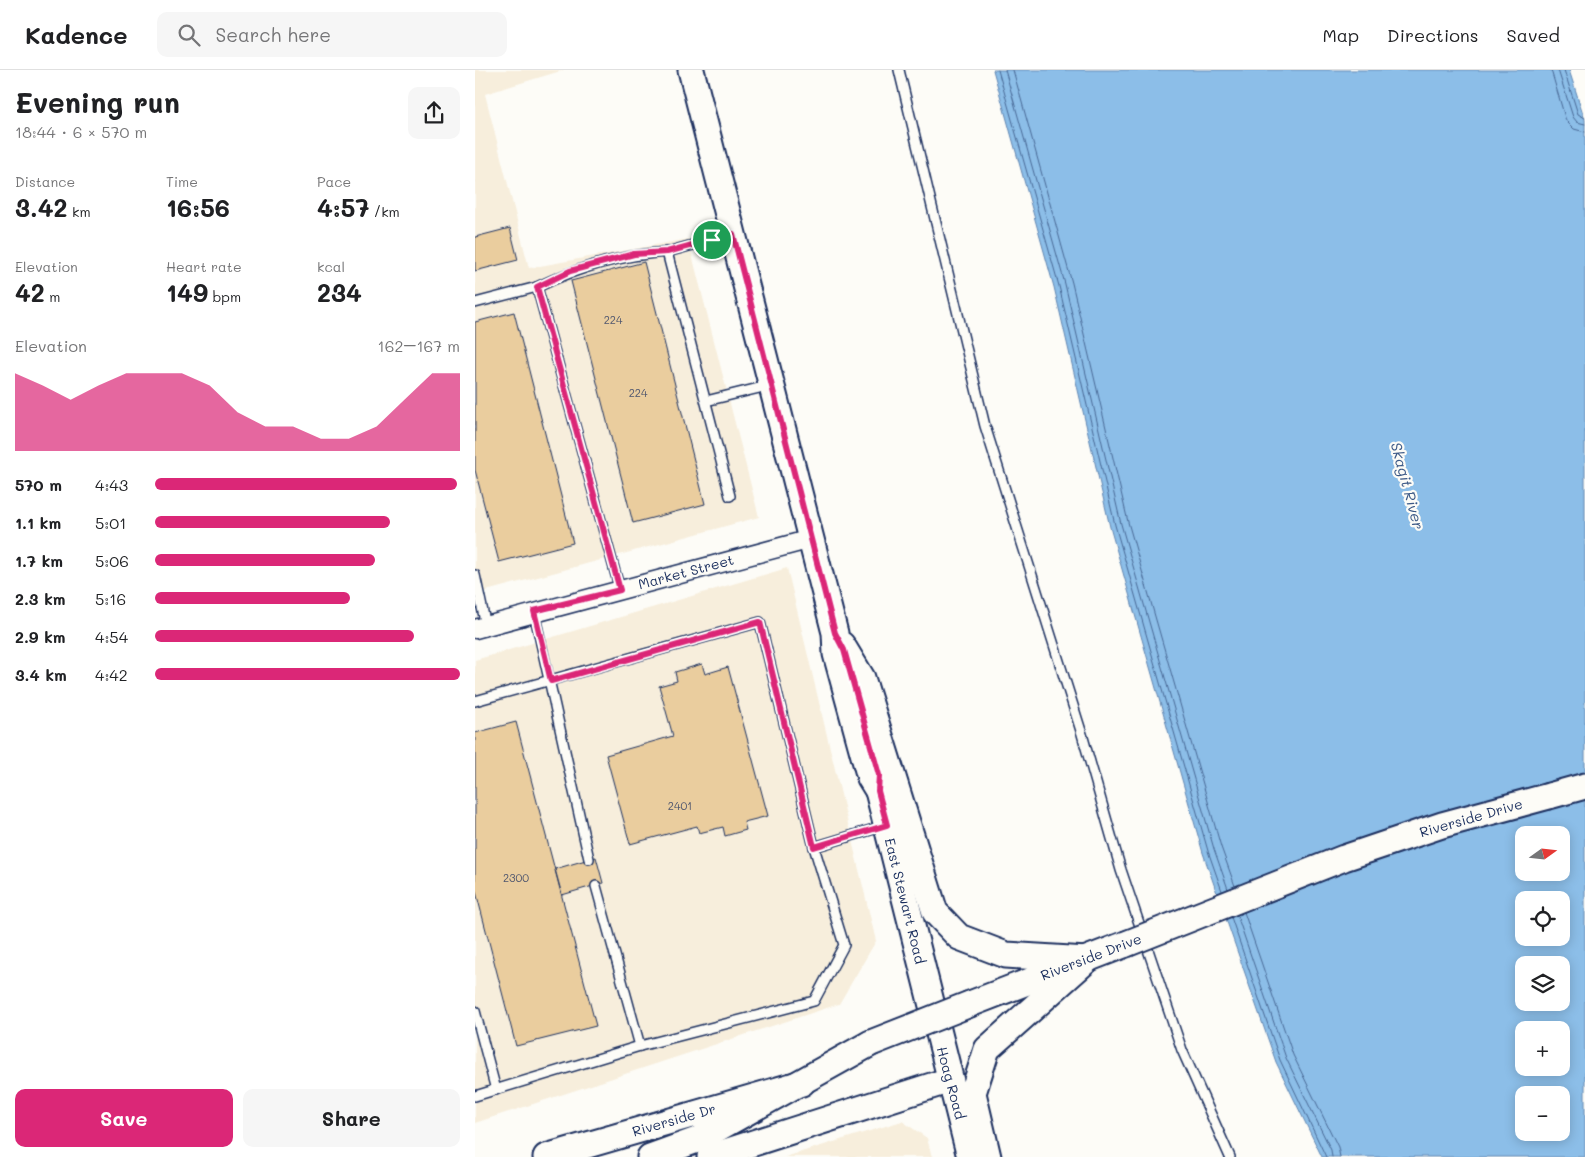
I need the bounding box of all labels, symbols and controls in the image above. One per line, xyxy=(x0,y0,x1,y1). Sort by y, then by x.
search box xyxy=(157,12,507,57)
text: Kadence xyxy=(25,19,127,50)
icon: search xyxy=(175,21,203,49)
text: Search here xyxy=(215,22,331,47)
text: Map xyxy=(1322,23,1359,47)
text: Directions xyxy=(1387,23,1479,47)
text: Saved xyxy=(1507,23,1560,47)
text: Evening run xyxy=(15,84,180,120)
button: share xyxy=(408,87,460,139)
text: 18:44 · 6 × 570 m xyxy=(15,121,147,142)
text: Distance xyxy=(15,172,75,191)
text: Time xyxy=(166,172,198,191)
text: Pace xyxy=(317,172,351,191)
text: 3.42 xyxy=(15,191,68,223)
text: 16:56 xyxy=(166,191,230,223)
text: 4:57 xyxy=(317,191,369,223)
text: km xyxy=(68,202,91,221)
text: /km xyxy=(369,202,400,221)
pin xyxy=(691,219,733,261)
icon: arrive xyxy=(698,226,726,254)
text: Elevation xyxy=(15,257,78,276)
text: Heart rate xyxy=(166,257,242,276)
text: kcal xyxy=(317,257,345,276)
text: 42 xyxy=(15,276,45,308)
text: 149 xyxy=(166,276,208,308)
text: 234 xyxy=(317,276,362,308)
text: m xyxy=(45,287,60,306)
text: bpm xyxy=(208,287,241,306)
house number: 224 xyxy=(604,312,623,327)
text: Elevation xyxy=(15,335,87,356)
text: 162–167 m xyxy=(378,335,460,356)
house number: 224 xyxy=(629,385,648,400)
water label: Skagit River xyxy=(1387,440,1429,532)
text: 570 m xyxy=(15,474,62,495)
text: 4:43 xyxy=(95,474,128,495)
text: 1.1 km xyxy=(15,512,61,533)
text: 5:01 xyxy=(95,512,126,533)
text: 1.7 km xyxy=(15,550,63,571)
text: 5:06 xyxy=(95,550,129,571)
street label: Market Street xyxy=(636,550,736,593)
text: 2.3 km xyxy=(15,588,66,609)
text: 5:16 xyxy=(95,588,126,609)
text: 2.9 km xyxy=(15,626,66,647)
text: 4:54 xyxy=(95,626,128,647)
text: 3.4 km xyxy=(15,664,67,685)
text: 4:42 xyxy=(95,664,128,685)
street label: Riverside Drive xyxy=(1417,794,1525,841)
house number: 2401 xyxy=(668,798,692,813)
north arrow xyxy=(1515,826,1570,881)
map controls xyxy=(1515,826,1570,1141)
street label: East Stewart Road xyxy=(881,836,930,966)
house number: 2300 xyxy=(503,870,529,885)
button: locate xyxy=(1515,891,1570,946)
street label: Riverside Drive xyxy=(1038,929,1144,984)
button: layers xyxy=(1515,956,1570,1011)
button: + xyxy=(1515,1021,1570,1076)
street label: Hoag Road xyxy=(933,1044,970,1121)
button: − xyxy=(1515,1086,1570,1141)
button: Save xyxy=(15,1089,233,1147)
button: Share xyxy=(243,1089,460,1147)
street label: Riverside Dr xyxy=(630,1099,718,1141)

